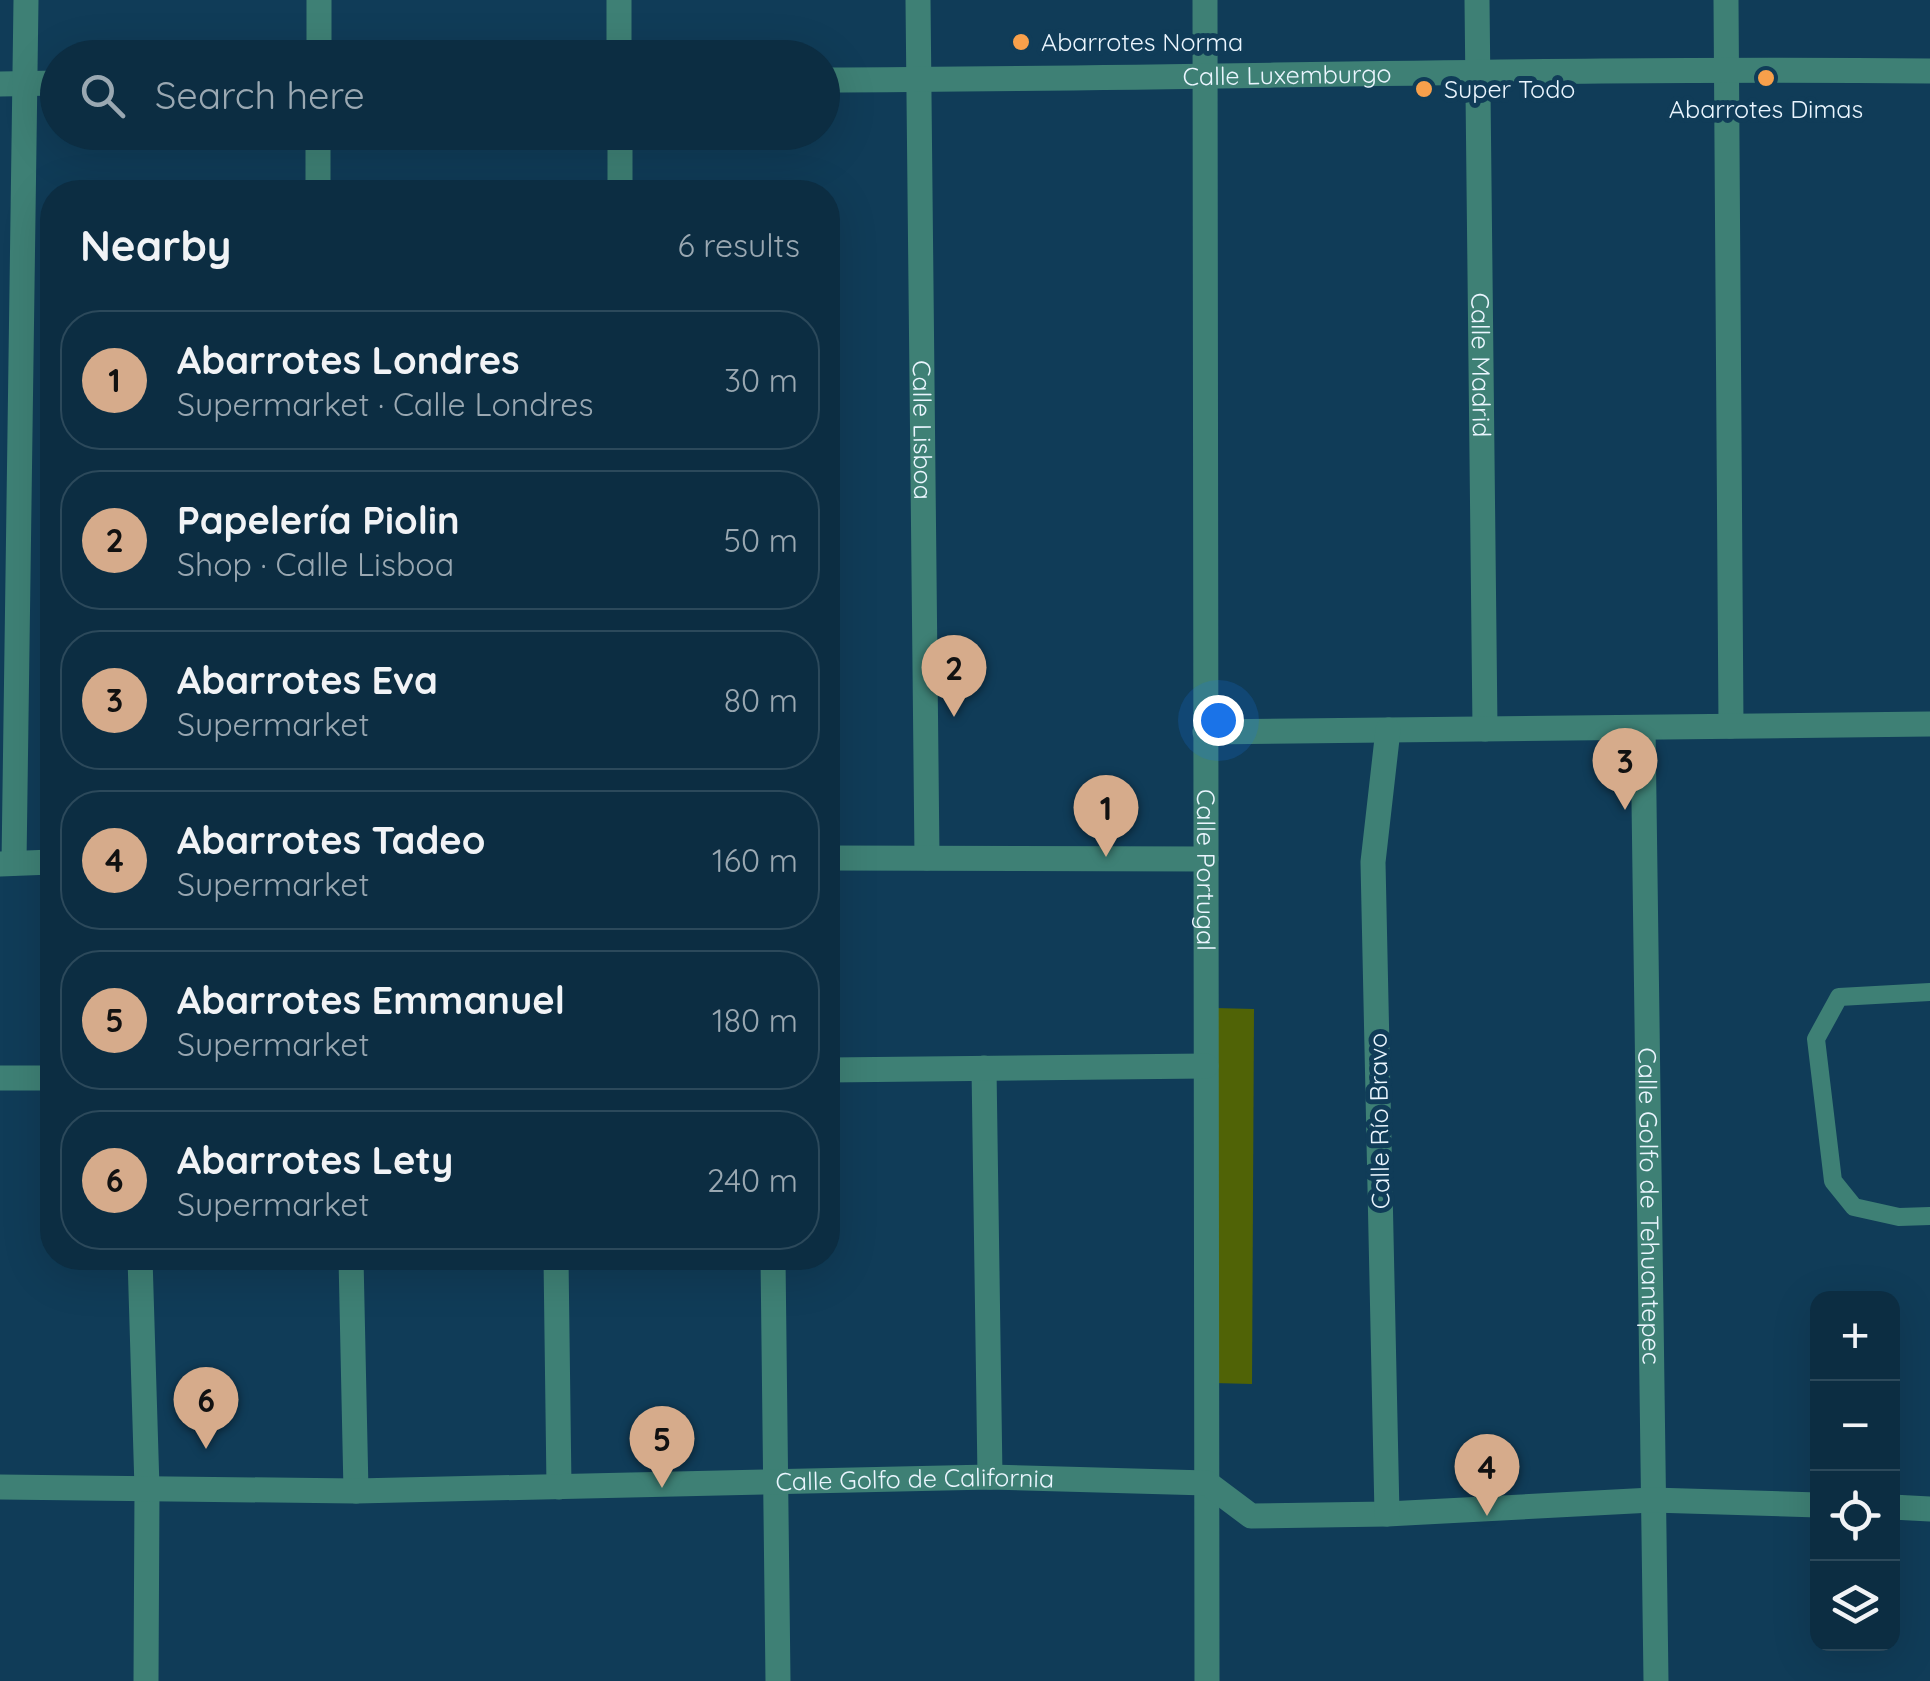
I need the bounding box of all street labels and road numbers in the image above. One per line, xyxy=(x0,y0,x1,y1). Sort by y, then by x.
street label: Calle Luxemburgo xyxy=(1182,57,1392,91)
street label: Calle Madrid xyxy=(1465,292,1498,438)
street label: Calle Lisboa xyxy=(907,360,939,500)
street label: Calle Portugal xyxy=(1191,789,1222,951)
street label: Calle Río Bravo xyxy=(1361,1033,1396,1209)
street label: Calle Golfo de Tehuantepec xyxy=(1632,1047,1668,1365)
street label: Calle Golfo de California xyxy=(775,1461,1055,1497)

